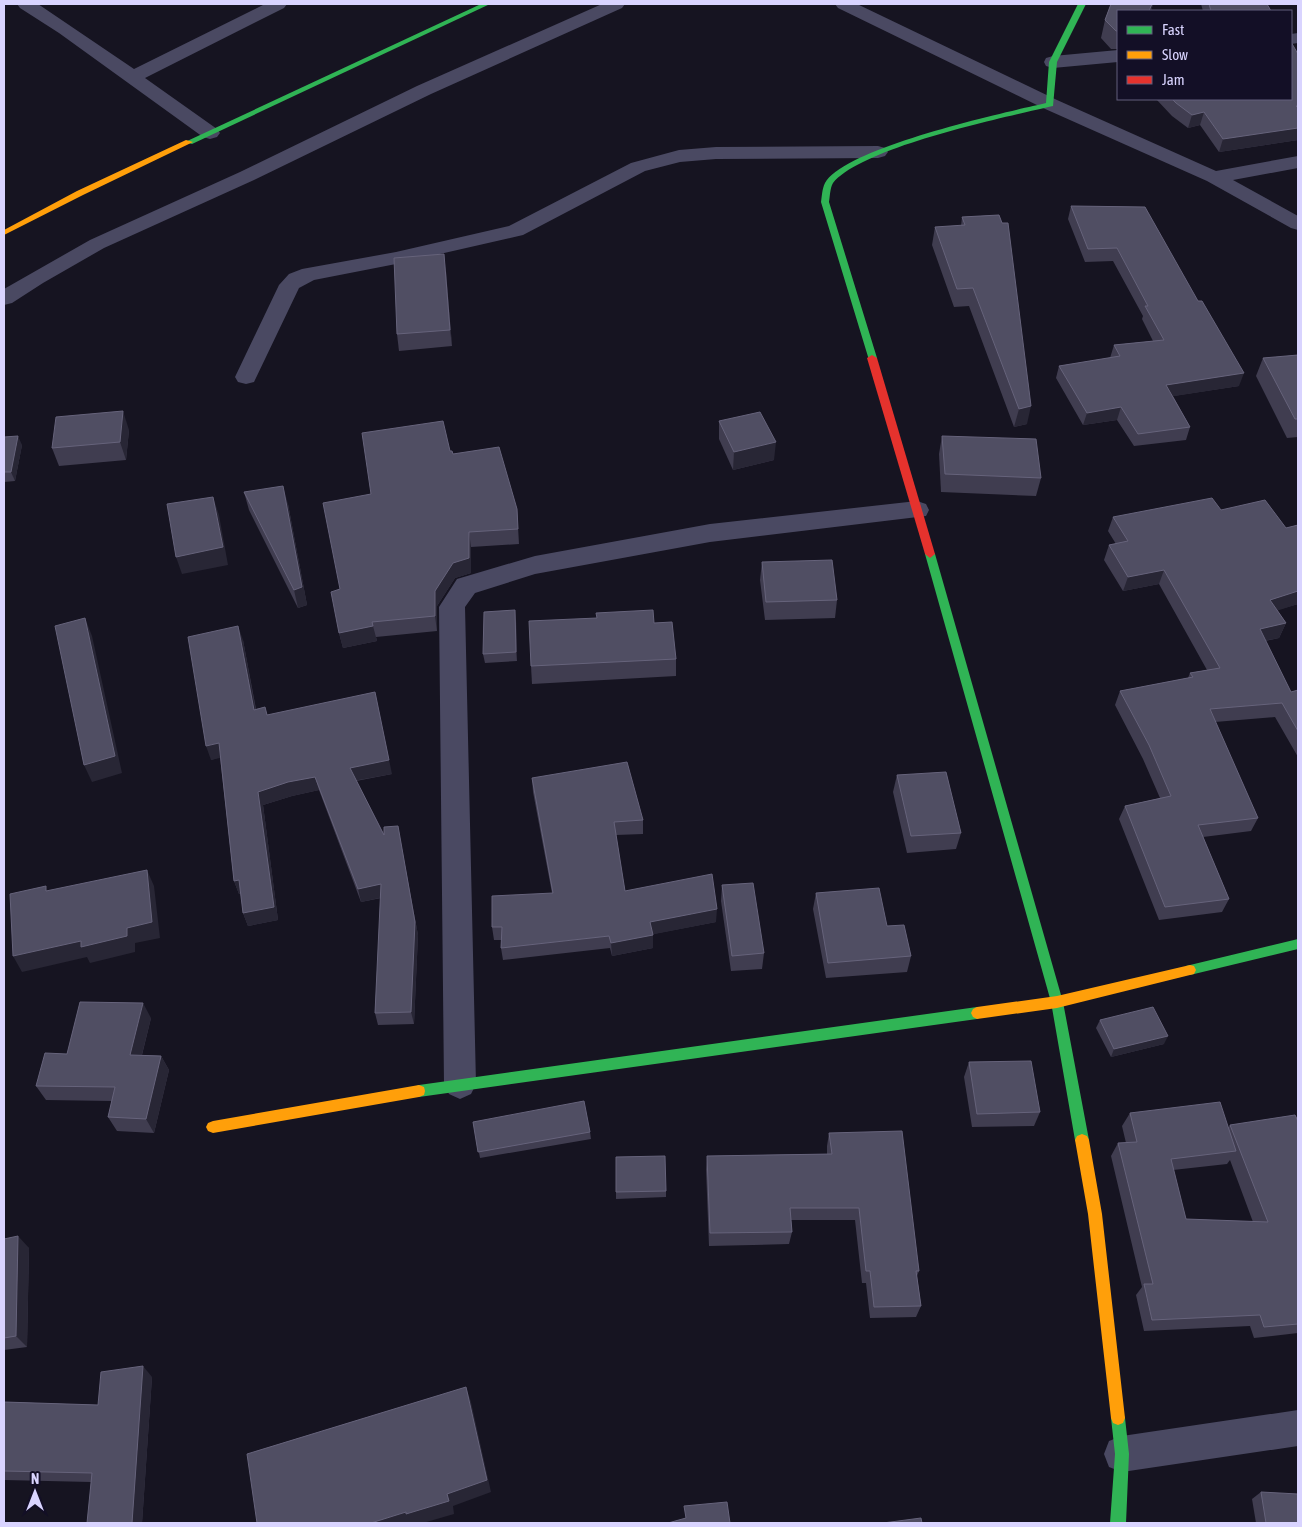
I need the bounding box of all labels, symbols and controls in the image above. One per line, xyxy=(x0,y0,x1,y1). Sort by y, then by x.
legend xyxy=(1117,10,1292,100)
text: Fast xyxy=(1162,21,1184,38)
text: Slow xyxy=(1162,46,1188,63)
text: Jam xyxy=(1162,71,1185,88)
north arrow xyxy=(10,1467,60,1517)
text: N xyxy=(31,1471,39,1487)

